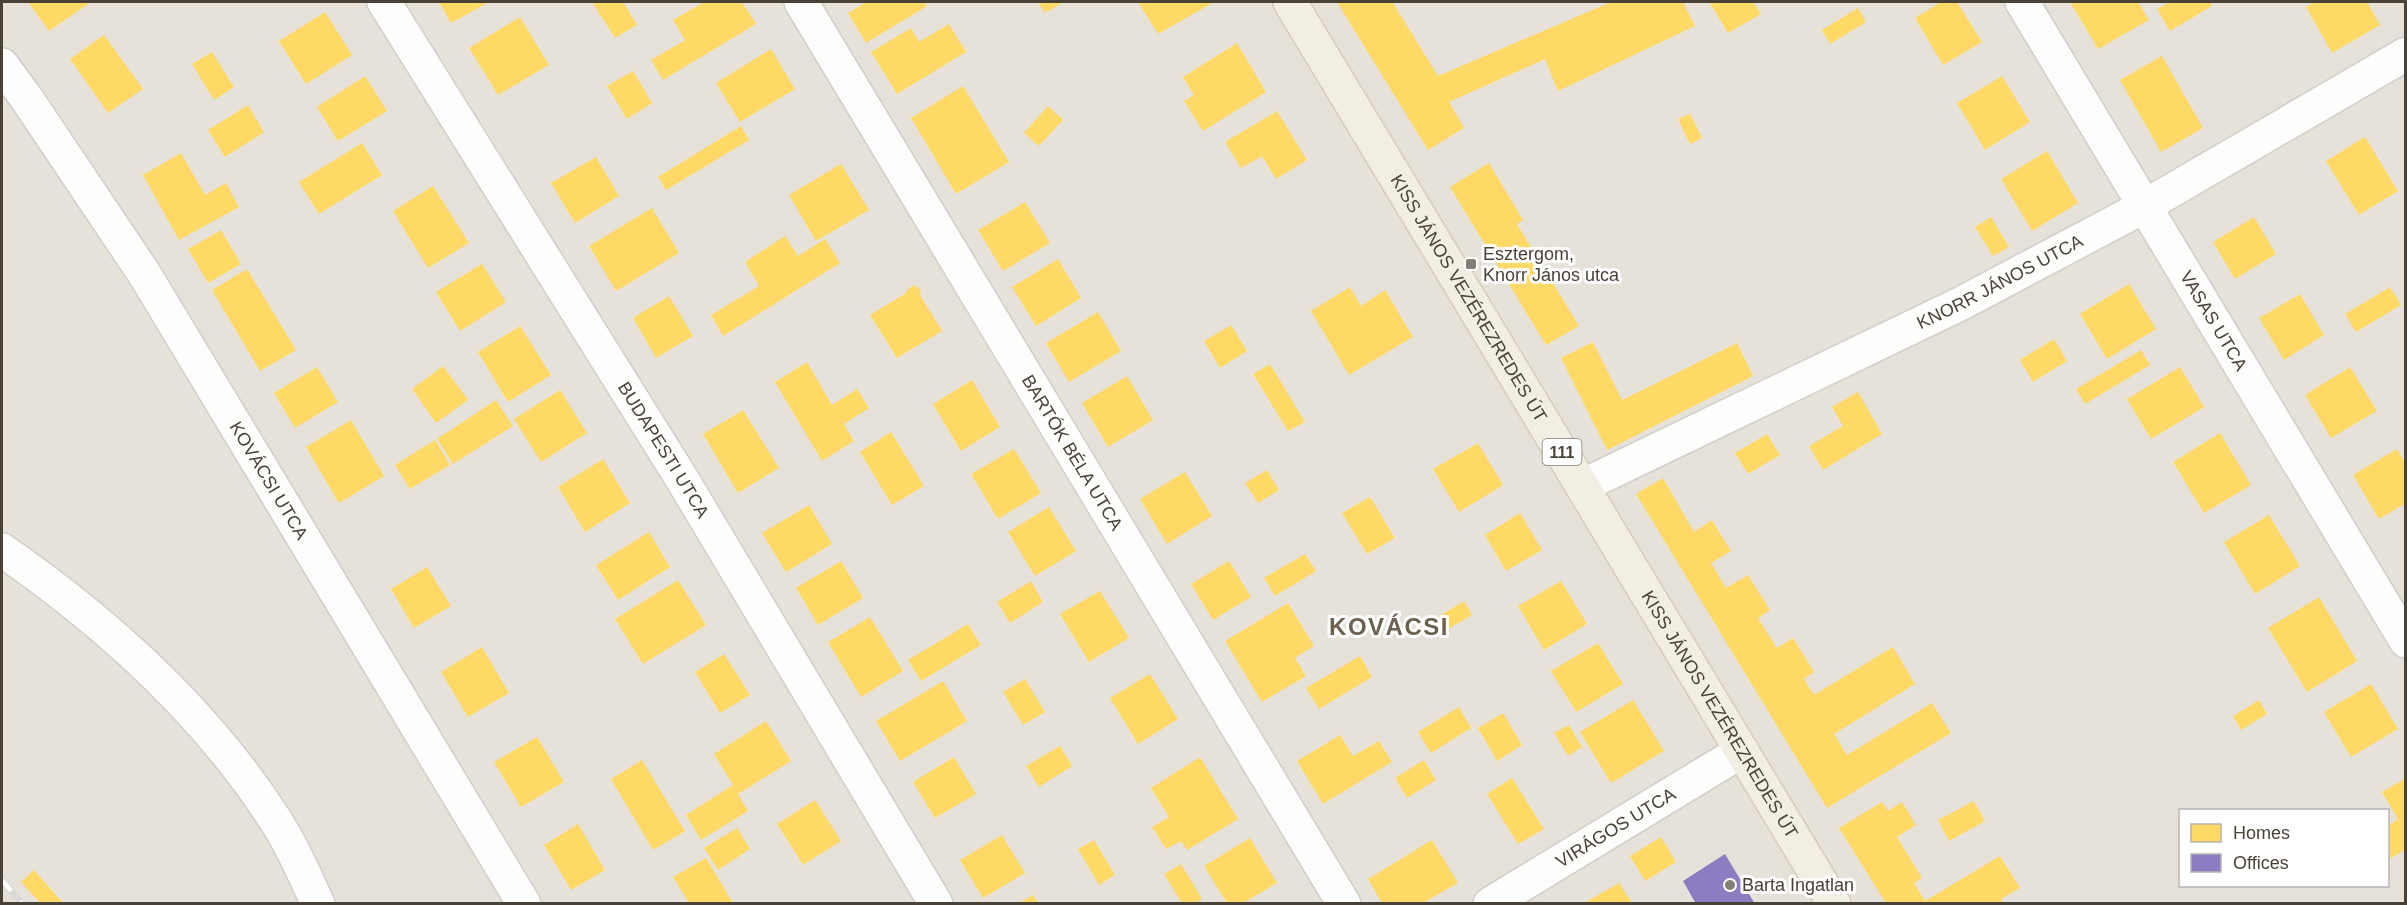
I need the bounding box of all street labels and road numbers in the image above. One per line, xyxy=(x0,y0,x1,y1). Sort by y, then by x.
street label: KISS JÁNOS VEZÉREZREDES ÚT xyxy=(1386,171,1551,426)
street label: KNORR JÁNOS UTCA xyxy=(1914,231,2086,333)
street label: VASAS UTCA xyxy=(2176,267,2251,374)
street label: BARTÓK BÉLA UTCA xyxy=(1018,371,1127,534)
street label: BUDAPESTI UTCA xyxy=(614,378,713,522)
street label: KOVÁCSI UTCA xyxy=(226,418,312,543)
road number: 111 xyxy=(1542,439,1582,465)
street label: KISS JÁNOS VEZÉREZREDES ÚT xyxy=(1637,587,1802,842)
street label: VIRÁGOS UTCA xyxy=(1552,784,1679,872)

